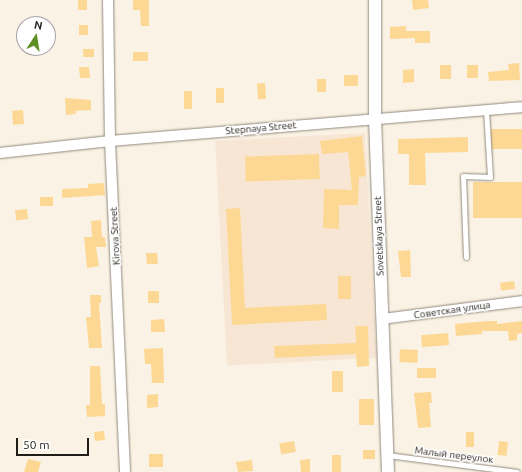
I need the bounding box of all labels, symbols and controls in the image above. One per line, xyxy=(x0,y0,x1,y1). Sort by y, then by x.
north arrow xyxy=(16,16,56,56)
text: N xyxy=(33,19,44,32)
street label: Stepnaya Street xyxy=(225,119,297,137)
street label: Sovetskaya Street xyxy=(372,196,386,276)
street label: Kirova Street xyxy=(107,206,123,266)
street label: Советская улица xyxy=(413,299,491,321)
scale bar xyxy=(18,430,91,456)
text: 50 m xyxy=(23,438,50,451)
street label: Малый переулок xyxy=(414,444,494,466)

